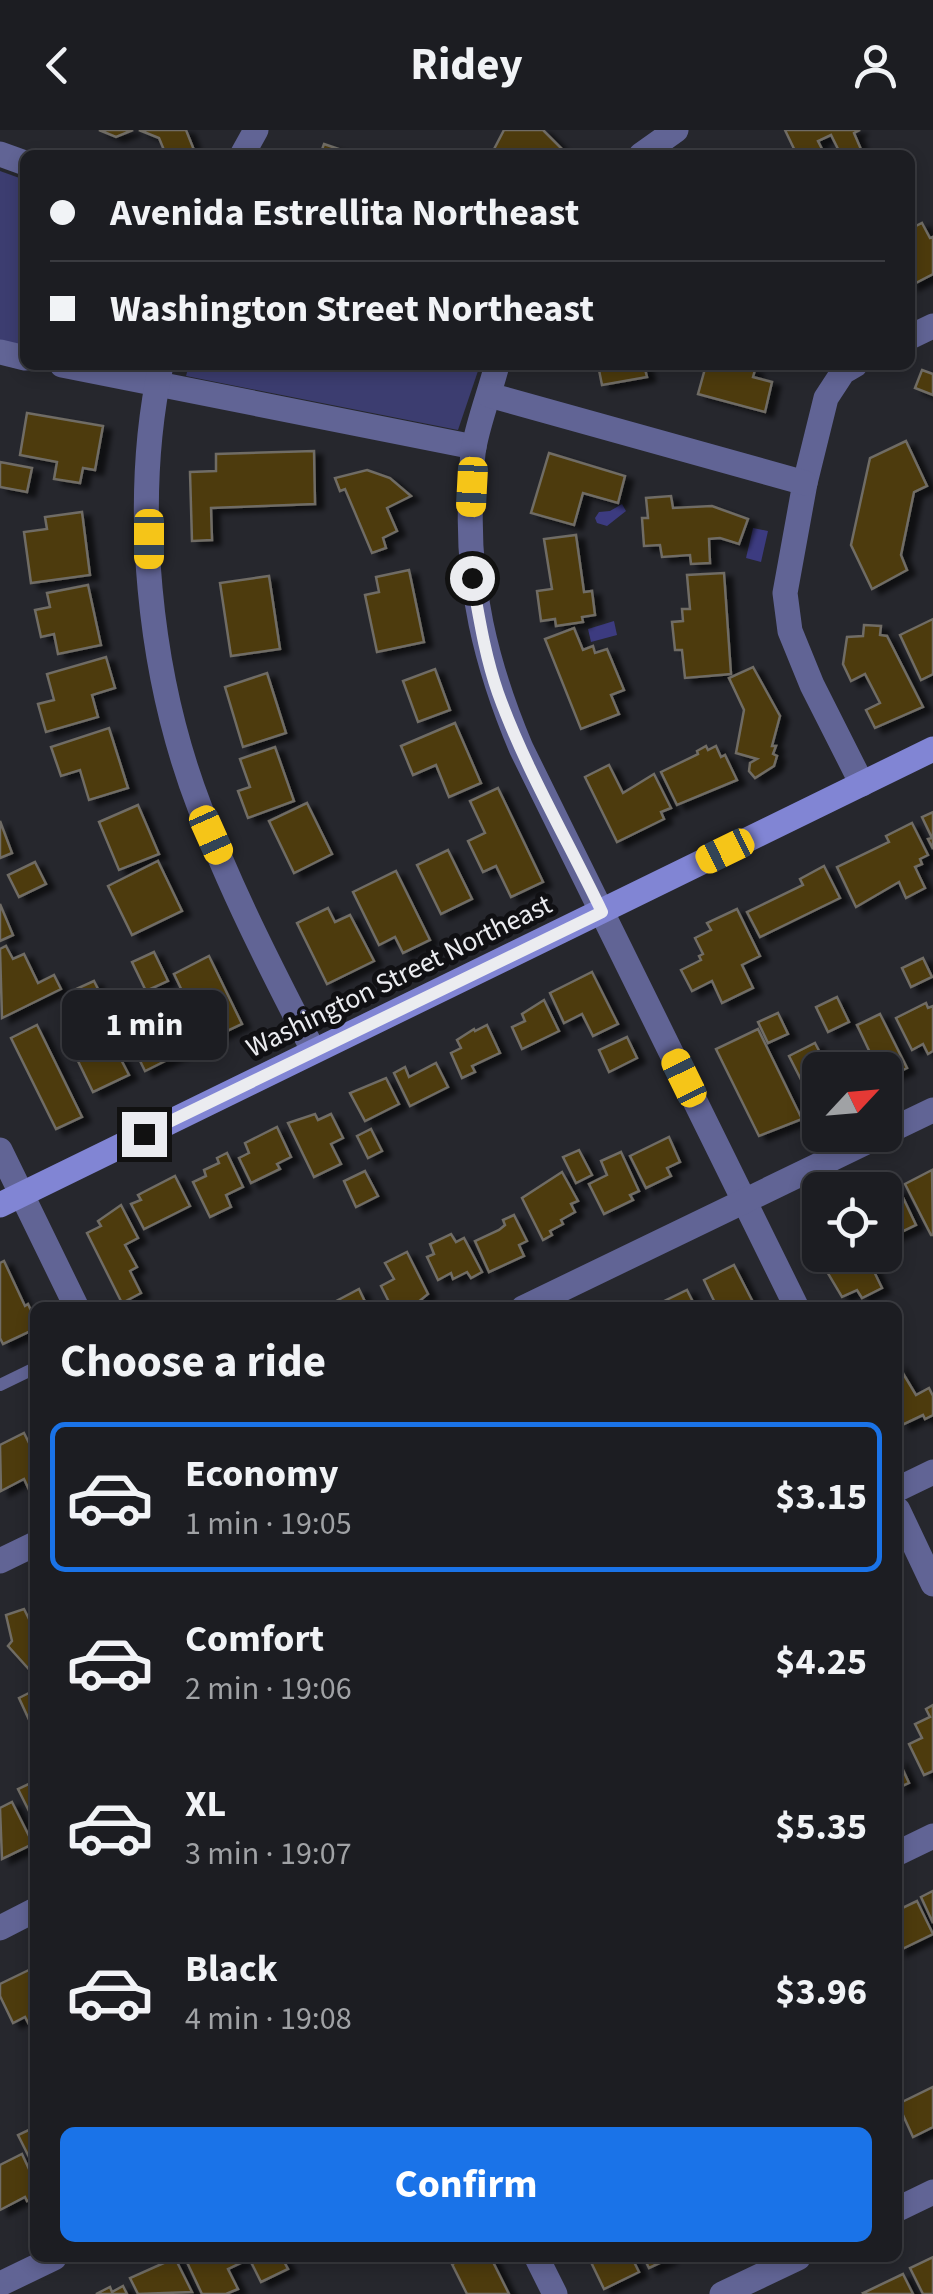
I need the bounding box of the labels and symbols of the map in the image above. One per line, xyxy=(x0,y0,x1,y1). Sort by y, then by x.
car xyxy=(455,456,489,518)
car xyxy=(134,509,164,569)
route start xyxy=(450,556,495,601)
car xyxy=(185,801,237,869)
car xyxy=(691,824,759,878)
street label: Washington Street Northeast xyxy=(239,884,559,1068)
callout: 1 min xyxy=(62,989,226,1059)
car xyxy=(657,1044,711,1112)
north arrow xyxy=(802,1052,902,1152)
route end xyxy=(122,1112,167,1157)

